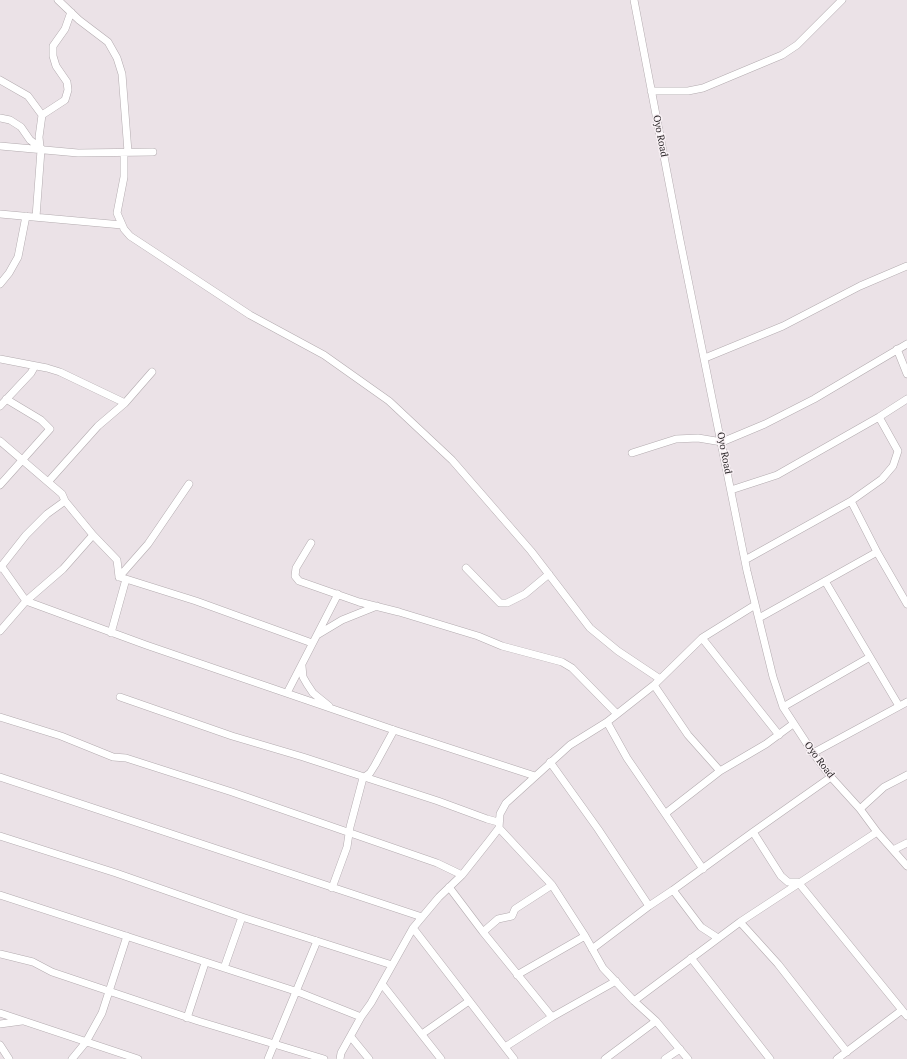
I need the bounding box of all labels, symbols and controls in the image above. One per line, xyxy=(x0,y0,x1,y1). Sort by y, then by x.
street label: Oyo Road xyxy=(650,114,670,158)
street label: Oyo Road xyxy=(714,431,734,475)
street label: Oyo Road xyxy=(801,739,837,781)

